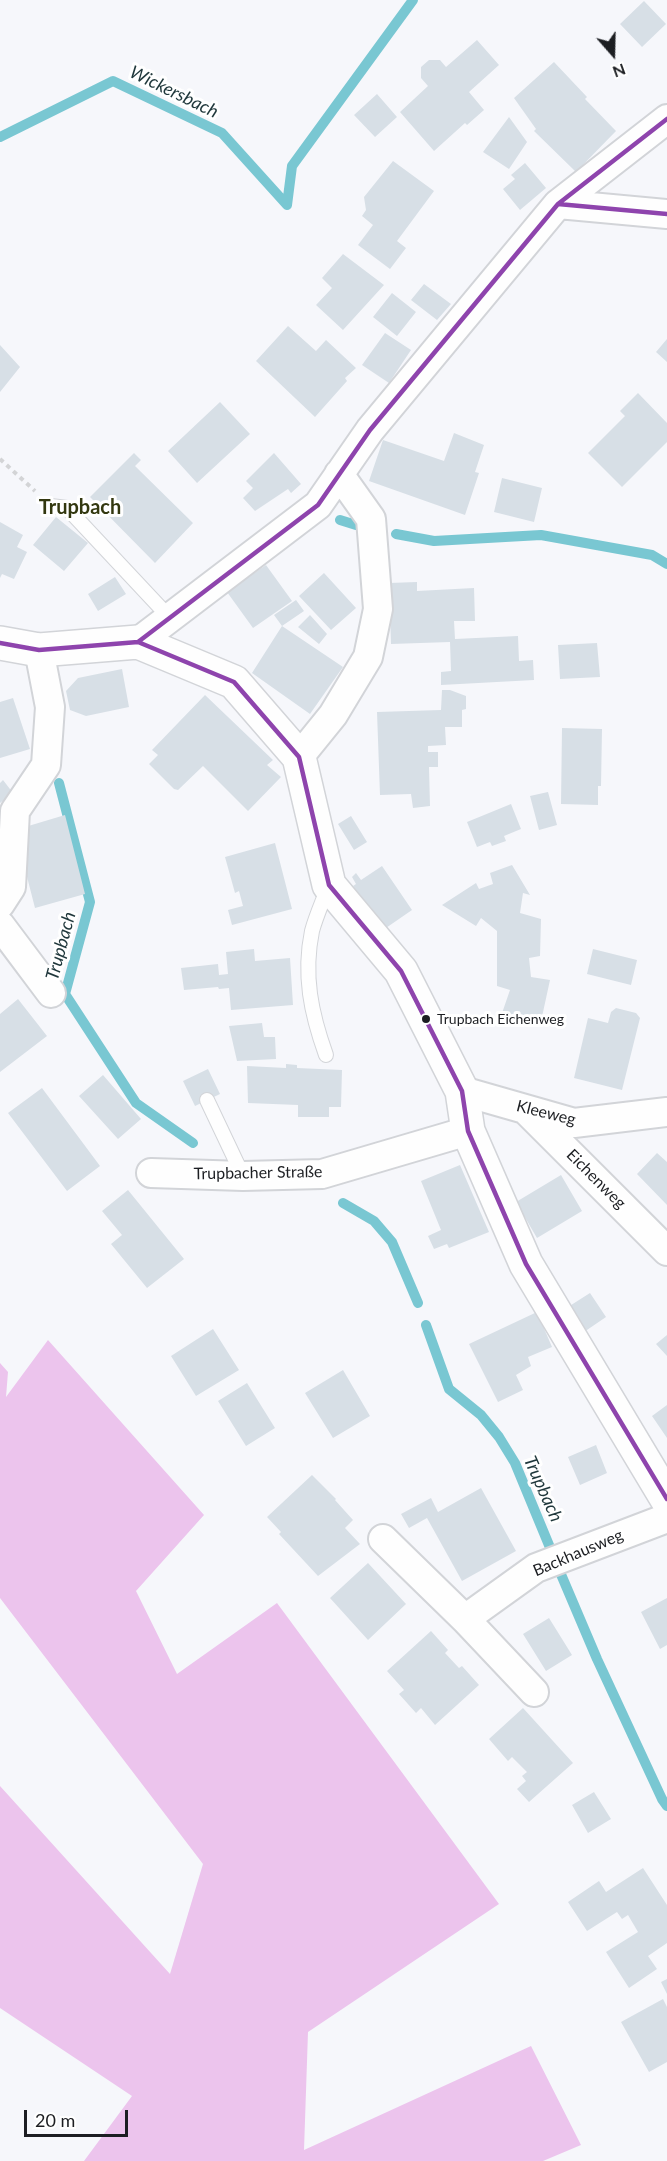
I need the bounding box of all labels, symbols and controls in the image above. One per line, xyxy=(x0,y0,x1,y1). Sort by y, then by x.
north arrow xyxy=(583,24,643,84)
text: N xyxy=(610,60,628,82)
water label: Wickersbach xyxy=(126,61,222,123)
district label: Trupbach xyxy=(39,496,121,520)
water label: Trupbach xyxy=(42,909,80,983)
place label: Trupbach Eichenweg xyxy=(437,1011,564,1027)
marker: Trupbach Eichenweg xyxy=(420,1013,432,1025)
street label: Kleeweg xyxy=(514,1096,578,1130)
street label: Eichenweg xyxy=(562,1145,630,1213)
street label: Trupbacher Straße xyxy=(194,1162,322,1184)
water label: Trupbach xyxy=(519,1453,567,1525)
street label: Backhausweg xyxy=(530,1525,626,1581)
scale bar xyxy=(27,2098,130,2136)
text: 20 m xyxy=(35,2109,75,2131)

